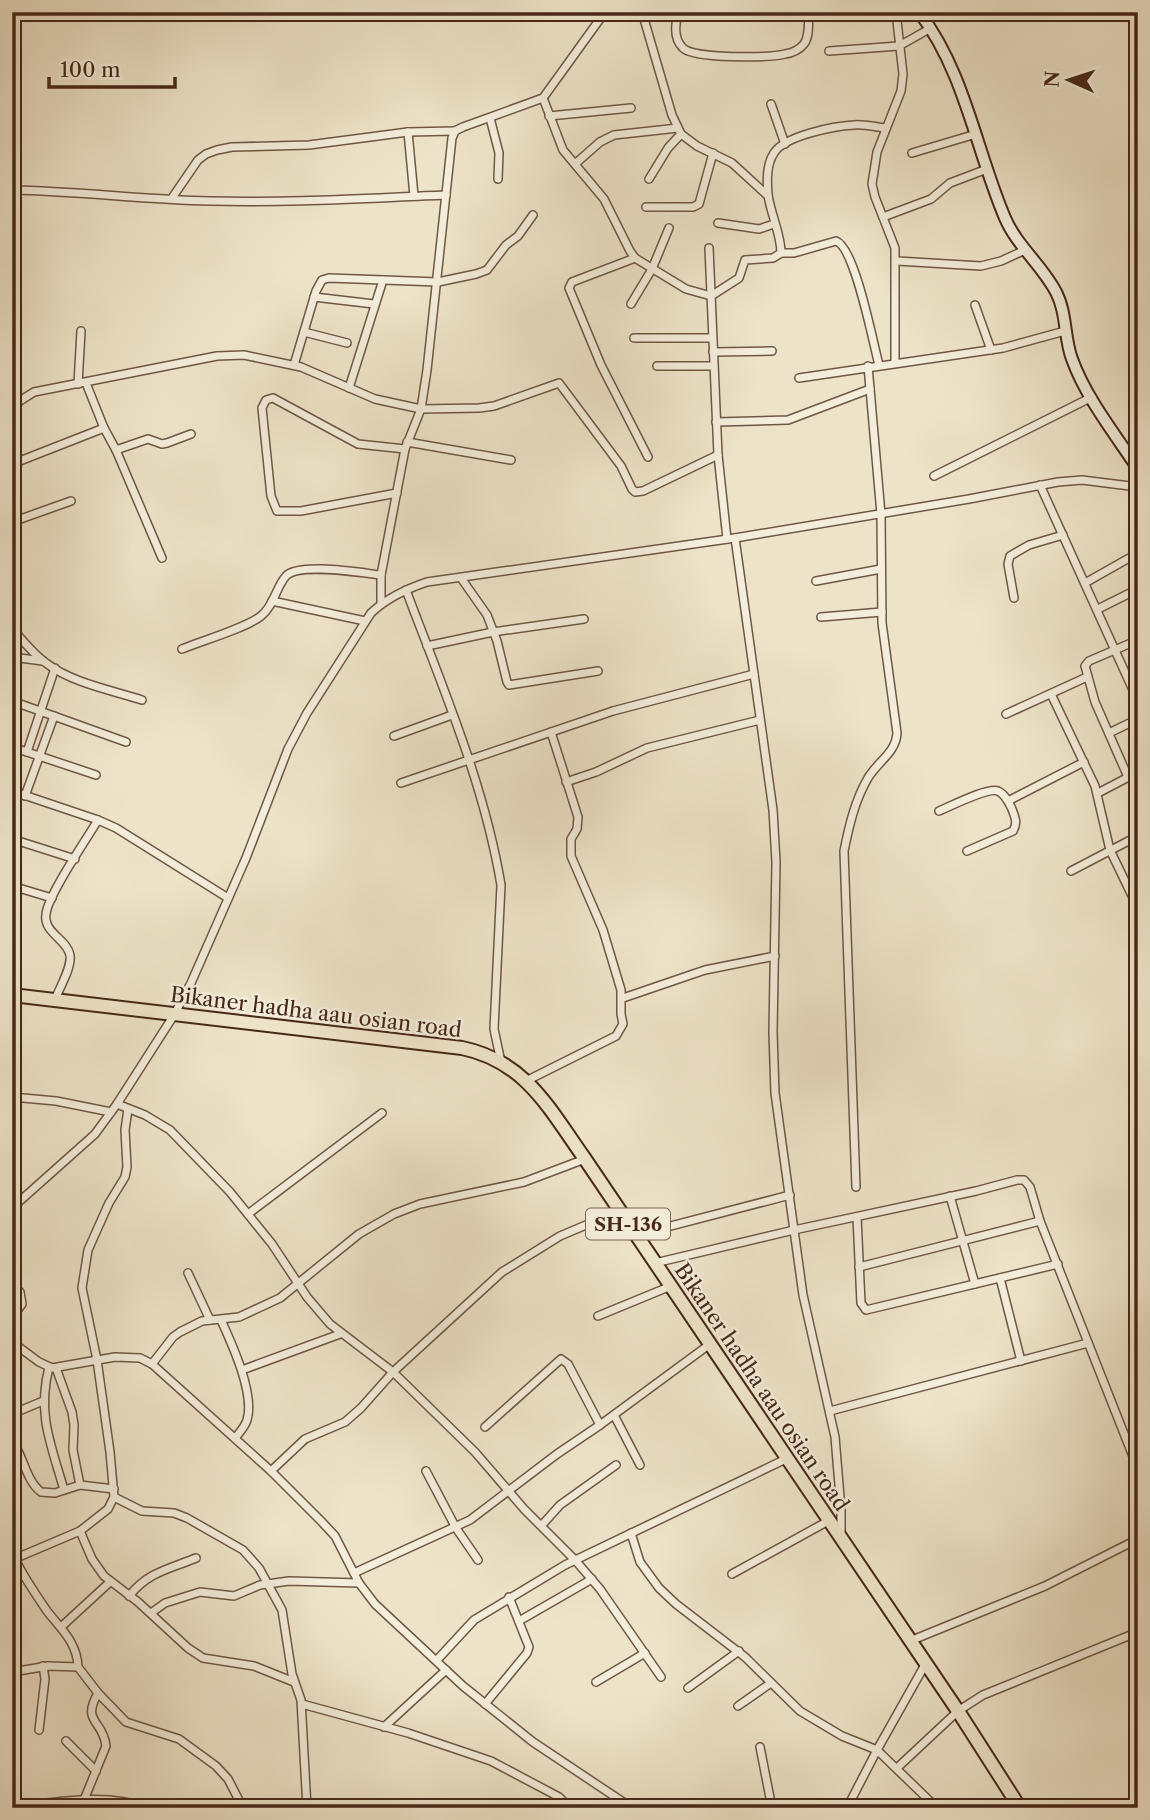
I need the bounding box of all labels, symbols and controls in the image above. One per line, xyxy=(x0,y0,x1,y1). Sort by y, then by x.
scale bar xyxy=(49,46,175,90)
north arrow xyxy=(1034,46,1104,116)
text: 100 m xyxy=(60,57,121,82)
text: N xyxy=(1041,70,1064,88)
street label: Bikaner hadha aau osian road xyxy=(169,982,463,1042)
road number: SH-136 xyxy=(586,1208,670,1240)
street label: Bikaner hadha aau osian road xyxy=(670,1258,855,1516)

